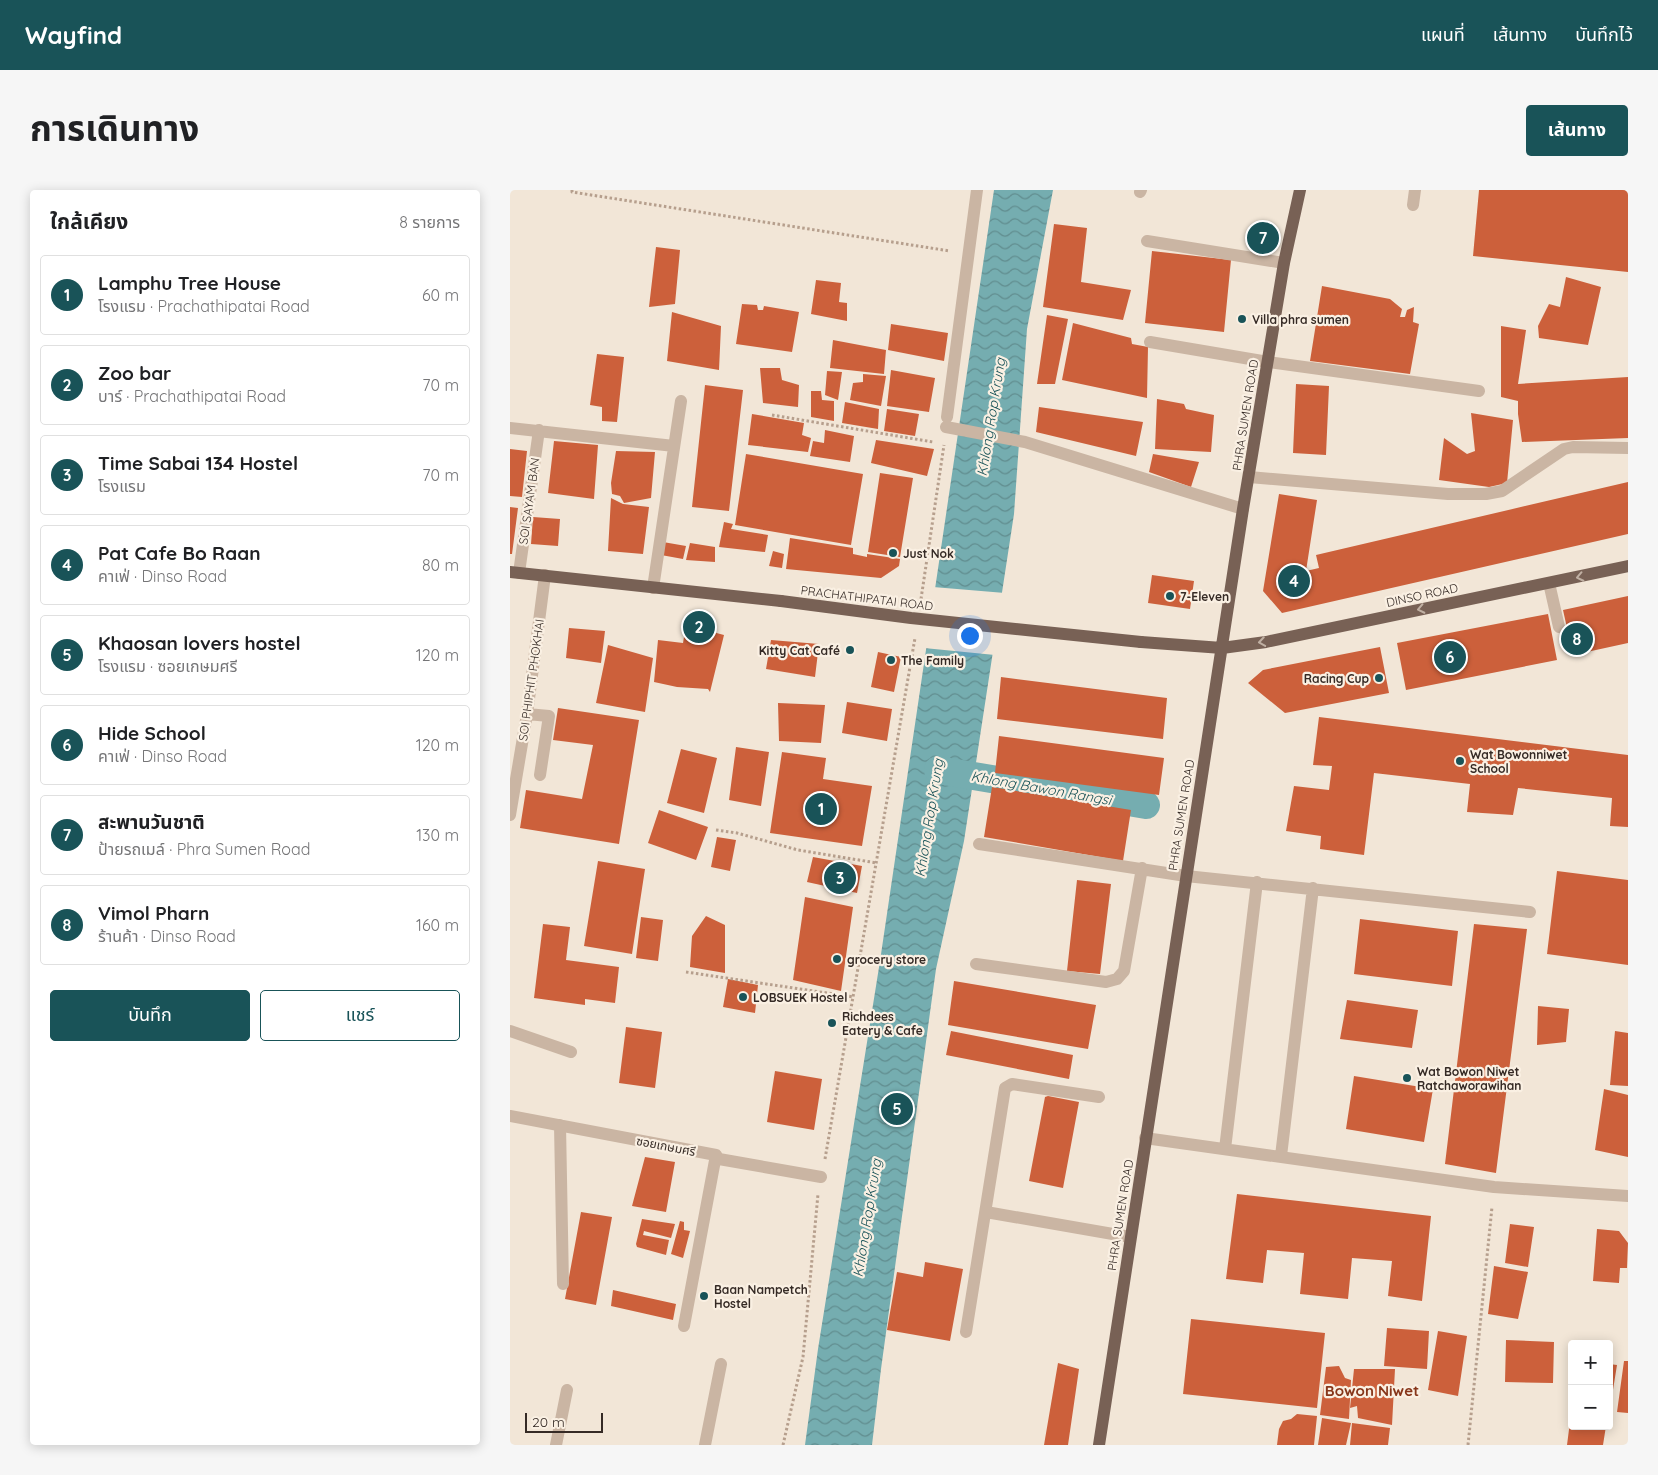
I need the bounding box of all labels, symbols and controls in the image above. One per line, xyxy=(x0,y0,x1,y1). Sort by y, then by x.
text: Wayfind xyxy=(25,20,122,50)
text: แผนที่ xyxy=(1421,23,1465,46)
text: เส้นทาง xyxy=(1493,23,1547,46)
text: บันทึกไว้ xyxy=(1575,23,1633,46)
button: เส้นทาง xyxy=(1526,105,1628,156)
text: การเดินทาง xyxy=(30,106,199,150)
text: ใกล้เคียง xyxy=(50,208,128,234)
text: 8 รายการ xyxy=(399,212,460,232)
pin: 7 xyxy=(1247,219,1279,257)
text: Lamphu Tree House xyxy=(98,271,281,295)
text: 1 xyxy=(64,285,70,305)
text: 60 m xyxy=(422,285,459,305)
text: โรงแรม · Prachathipatai Road xyxy=(98,296,310,316)
place label: Villa phra sumen xyxy=(1252,312,1349,327)
marker: Villa phra sumen xyxy=(1236,313,1248,325)
water label: Khlong Rop Krung xyxy=(973,355,1009,477)
street label: PHRA SUMEN ROAD xyxy=(1229,358,1261,472)
text: Zoo bar xyxy=(98,361,171,385)
text: 2 xyxy=(62,375,72,395)
text: 70 m xyxy=(422,375,459,395)
text: บาร์ · Prachathipatai Road xyxy=(98,386,286,406)
text: Time Sabai 134 Hostel xyxy=(98,451,298,475)
street label: SOI SAYAM BAN xyxy=(515,457,543,545)
text: 3 xyxy=(63,465,71,485)
text: 70 m xyxy=(422,465,459,485)
text: โรงแรม xyxy=(98,476,146,496)
text: Pat Cafe Bo Raan xyxy=(98,541,261,565)
place label: Just Nok xyxy=(903,546,954,561)
marker: Just Nok xyxy=(887,547,899,559)
text: 4 xyxy=(62,555,72,575)
text: 80 m xyxy=(422,555,459,575)
pin: 4 xyxy=(1278,562,1310,600)
text: คาเฟ่ · Dinso Road xyxy=(98,566,227,586)
one-way arrow xyxy=(1576,571,1585,581)
street label: DINSO ROAD xyxy=(1385,580,1460,610)
street label: PRACHATHIPATAI ROAD xyxy=(800,582,934,614)
place label: 7-Eleven xyxy=(1180,589,1229,604)
marker: 7-Eleven xyxy=(1164,590,1176,602)
one-way arrow xyxy=(1417,604,1426,614)
pin: 2 xyxy=(683,608,715,646)
street label: SOI PHIPHIT PHOKHAI xyxy=(515,618,547,742)
pin: 8 xyxy=(1561,620,1593,658)
your location xyxy=(957,623,983,649)
text: Khaosan lovers hostel xyxy=(98,631,301,655)
one-way arrow xyxy=(1258,637,1266,647)
pin: 6 xyxy=(1434,638,1466,676)
place label: Kitty Cat Café xyxy=(759,643,840,658)
marker: Kitty Cat Café xyxy=(844,644,856,656)
text: 5 xyxy=(62,645,72,665)
text: 120 m xyxy=(416,645,459,665)
place label: The Family xyxy=(901,653,964,668)
marker: The Family xyxy=(885,654,897,666)
text: โรงแรม · ซอยเกษมศรี xyxy=(98,656,237,676)
place label: Racing Cup xyxy=(1304,671,1369,686)
marker: Racing Cup xyxy=(1373,672,1385,684)
text: Hide School xyxy=(98,721,206,745)
text: 6 xyxy=(63,735,71,755)
text: 120 m xyxy=(416,735,459,755)
text: คาเฟ่ · Dinso Road xyxy=(98,746,227,766)
place label: Wat Bowonniwet School xyxy=(1470,747,1567,776)
marker: Wat Bowonniwet School xyxy=(1454,755,1466,767)
water label: Khlong Rop Krung xyxy=(911,756,947,878)
street label: PHRA SUMEN ROAD xyxy=(1165,758,1197,872)
water label: Khlong Bawon Rangsi xyxy=(969,767,1115,810)
pin: 1 xyxy=(805,790,837,828)
text: สะพานวันชาติ xyxy=(98,810,205,834)
text: 7 xyxy=(63,825,71,845)
text: 130 m xyxy=(416,825,459,845)
text: ป้ายรถเมล์ · Phra Sumen Road xyxy=(98,839,310,859)
pin: 3 xyxy=(824,859,856,897)
text: Vimol Pharn xyxy=(98,901,209,925)
text: 8 xyxy=(63,915,71,935)
text: 160 m xyxy=(416,915,459,935)
text: ร้านค้า · Dinso Road xyxy=(98,926,236,946)
place label: grocery store xyxy=(847,952,926,967)
marker: grocery store xyxy=(831,953,843,965)
button: บันทึก xyxy=(50,990,250,1041)
button: แชร์ xyxy=(260,990,460,1041)
place label: LOBSUEK Hostel xyxy=(753,990,847,1005)
marker: LOBSUEK Hostel xyxy=(737,991,749,1003)
place label: Richdees Eatery & Cafe xyxy=(842,1009,923,1038)
marker: Richdees Eatery & Cafe xyxy=(826,1017,838,1029)
place label: Wat Bowon Niwet Ratchaworawihan xyxy=(1417,1064,1521,1093)
marker: Wat Bowon Niwet Ratchaworawihan xyxy=(1401,1072,1413,1084)
pin: 5 xyxy=(881,1090,913,1128)
street label: ซอยเกษมศรี xyxy=(635,1133,697,1159)
water label: Khlong Rop Krung xyxy=(849,1156,885,1278)
street label: PHRA SUMEN ROAD xyxy=(1104,1158,1136,1272)
place label: Baan Nampetch Hostel xyxy=(714,1282,808,1311)
marker: Baan Nampetch Hostel xyxy=(698,1290,710,1302)
map controls xyxy=(1568,1340,1613,1430)
button: + xyxy=(1568,1340,1613,1385)
district label: Bowon Niwet xyxy=(1325,1381,1419,1400)
button: − xyxy=(1568,1385,1613,1430)
scale bar xyxy=(525,1410,602,1433)
text: 20 m xyxy=(532,1413,565,1431)

